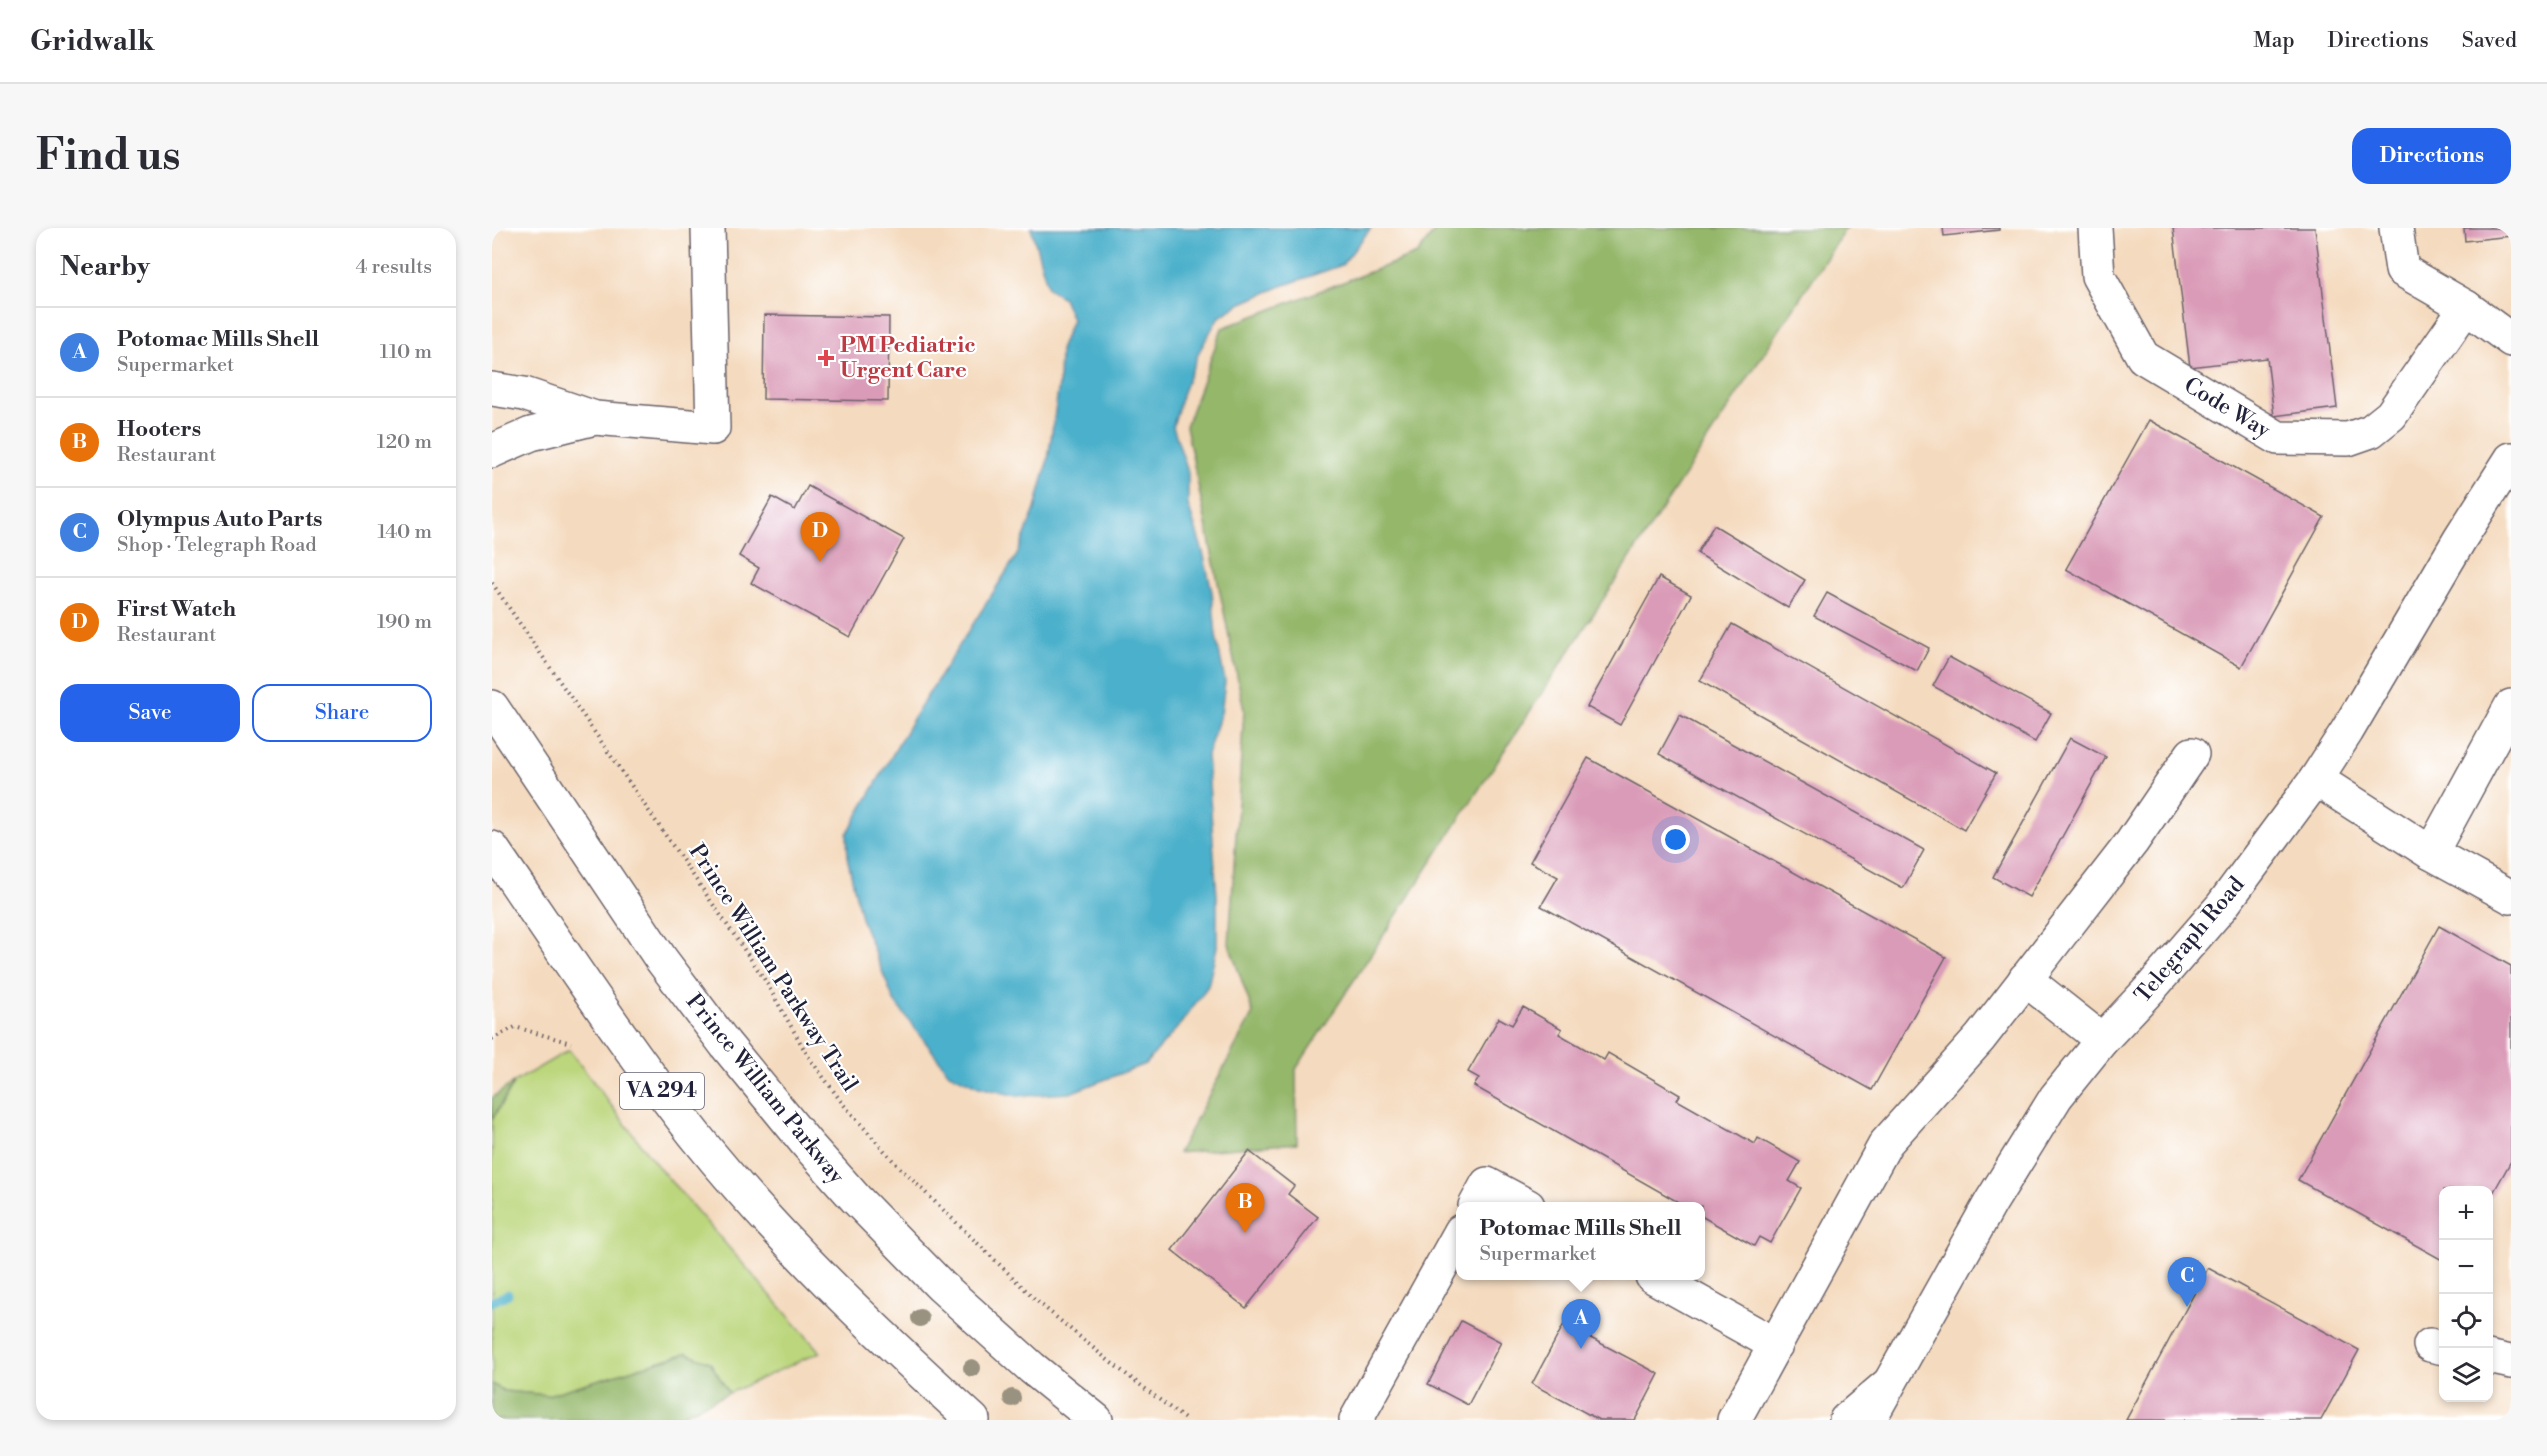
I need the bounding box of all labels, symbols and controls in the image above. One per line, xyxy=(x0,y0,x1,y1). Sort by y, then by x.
text: Gridwalk xyxy=(30,24,154,59)
text: Map xyxy=(2253,28,2295,54)
text: Directions xyxy=(2328,28,2429,54)
text: Saved xyxy=(2462,28,2517,54)
button: Directions xyxy=(2352,128,2511,184)
text: Find us xyxy=(36,130,180,183)
text: Nearby xyxy=(60,251,150,283)
text: 4 results xyxy=(355,255,432,280)
text: Potomac Mills Shell xyxy=(117,326,319,353)
place label: PM Pediatric Urgent Care xyxy=(840,332,976,384)
text: A xyxy=(72,340,87,365)
text: 110 m xyxy=(380,340,432,365)
marker: PM Pediatric Urgent Care xyxy=(817,349,835,367)
text: Supermarket xyxy=(117,353,234,378)
street label: Code Way xyxy=(2179,372,2275,444)
text: Hooters xyxy=(117,416,201,443)
text: B xyxy=(72,430,87,455)
text: 120 m xyxy=(377,430,432,455)
text: Restaurant xyxy=(117,443,216,468)
text: Olympus Auto Parts xyxy=(117,506,322,533)
pin: D xyxy=(800,512,840,562)
text: C xyxy=(72,520,87,545)
text: 140 m xyxy=(377,520,432,545)
text: Shop · Telegraph Road xyxy=(117,533,317,558)
text: First Watch xyxy=(117,596,236,623)
text: D xyxy=(72,610,87,635)
text: 190 m xyxy=(377,610,432,635)
text: Restaurant xyxy=(117,623,216,648)
button: Save xyxy=(60,684,240,742)
button: Share xyxy=(252,684,432,742)
your location xyxy=(1661,825,1690,854)
street label: Prince William Parkway Trail xyxy=(683,839,863,1097)
street label: Telegraph Road xyxy=(2129,871,2251,1008)
street label: Prince William Parkway xyxy=(680,989,850,1189)
road number: VA 294 xyxy=(620,1073,704,1109)
pin: B xyxy=(1226,1184,1264,1233)
map controls xyxy=(2439,1186,2493,1402)
button: + xyxy=(2439,1186,2493,1240)
popup xyxy=(1456,1202,1705,1280)
text: Potomac Mills Shell xyxy=(1480,1215,1681,1242)
button: − xyxy=(2439,1240,2493,1294)
text: Supermarket xyxy=(1480,1242,1597,1267)
pin: C xyxy=(2168,1258,2206,1307)
button: locate xyxy=(2439,1294,2493,1348)
pin: A xyxy=(1562,1300,1600,1349)
button: layers xyxy=(2439,1348,2493,1402)

